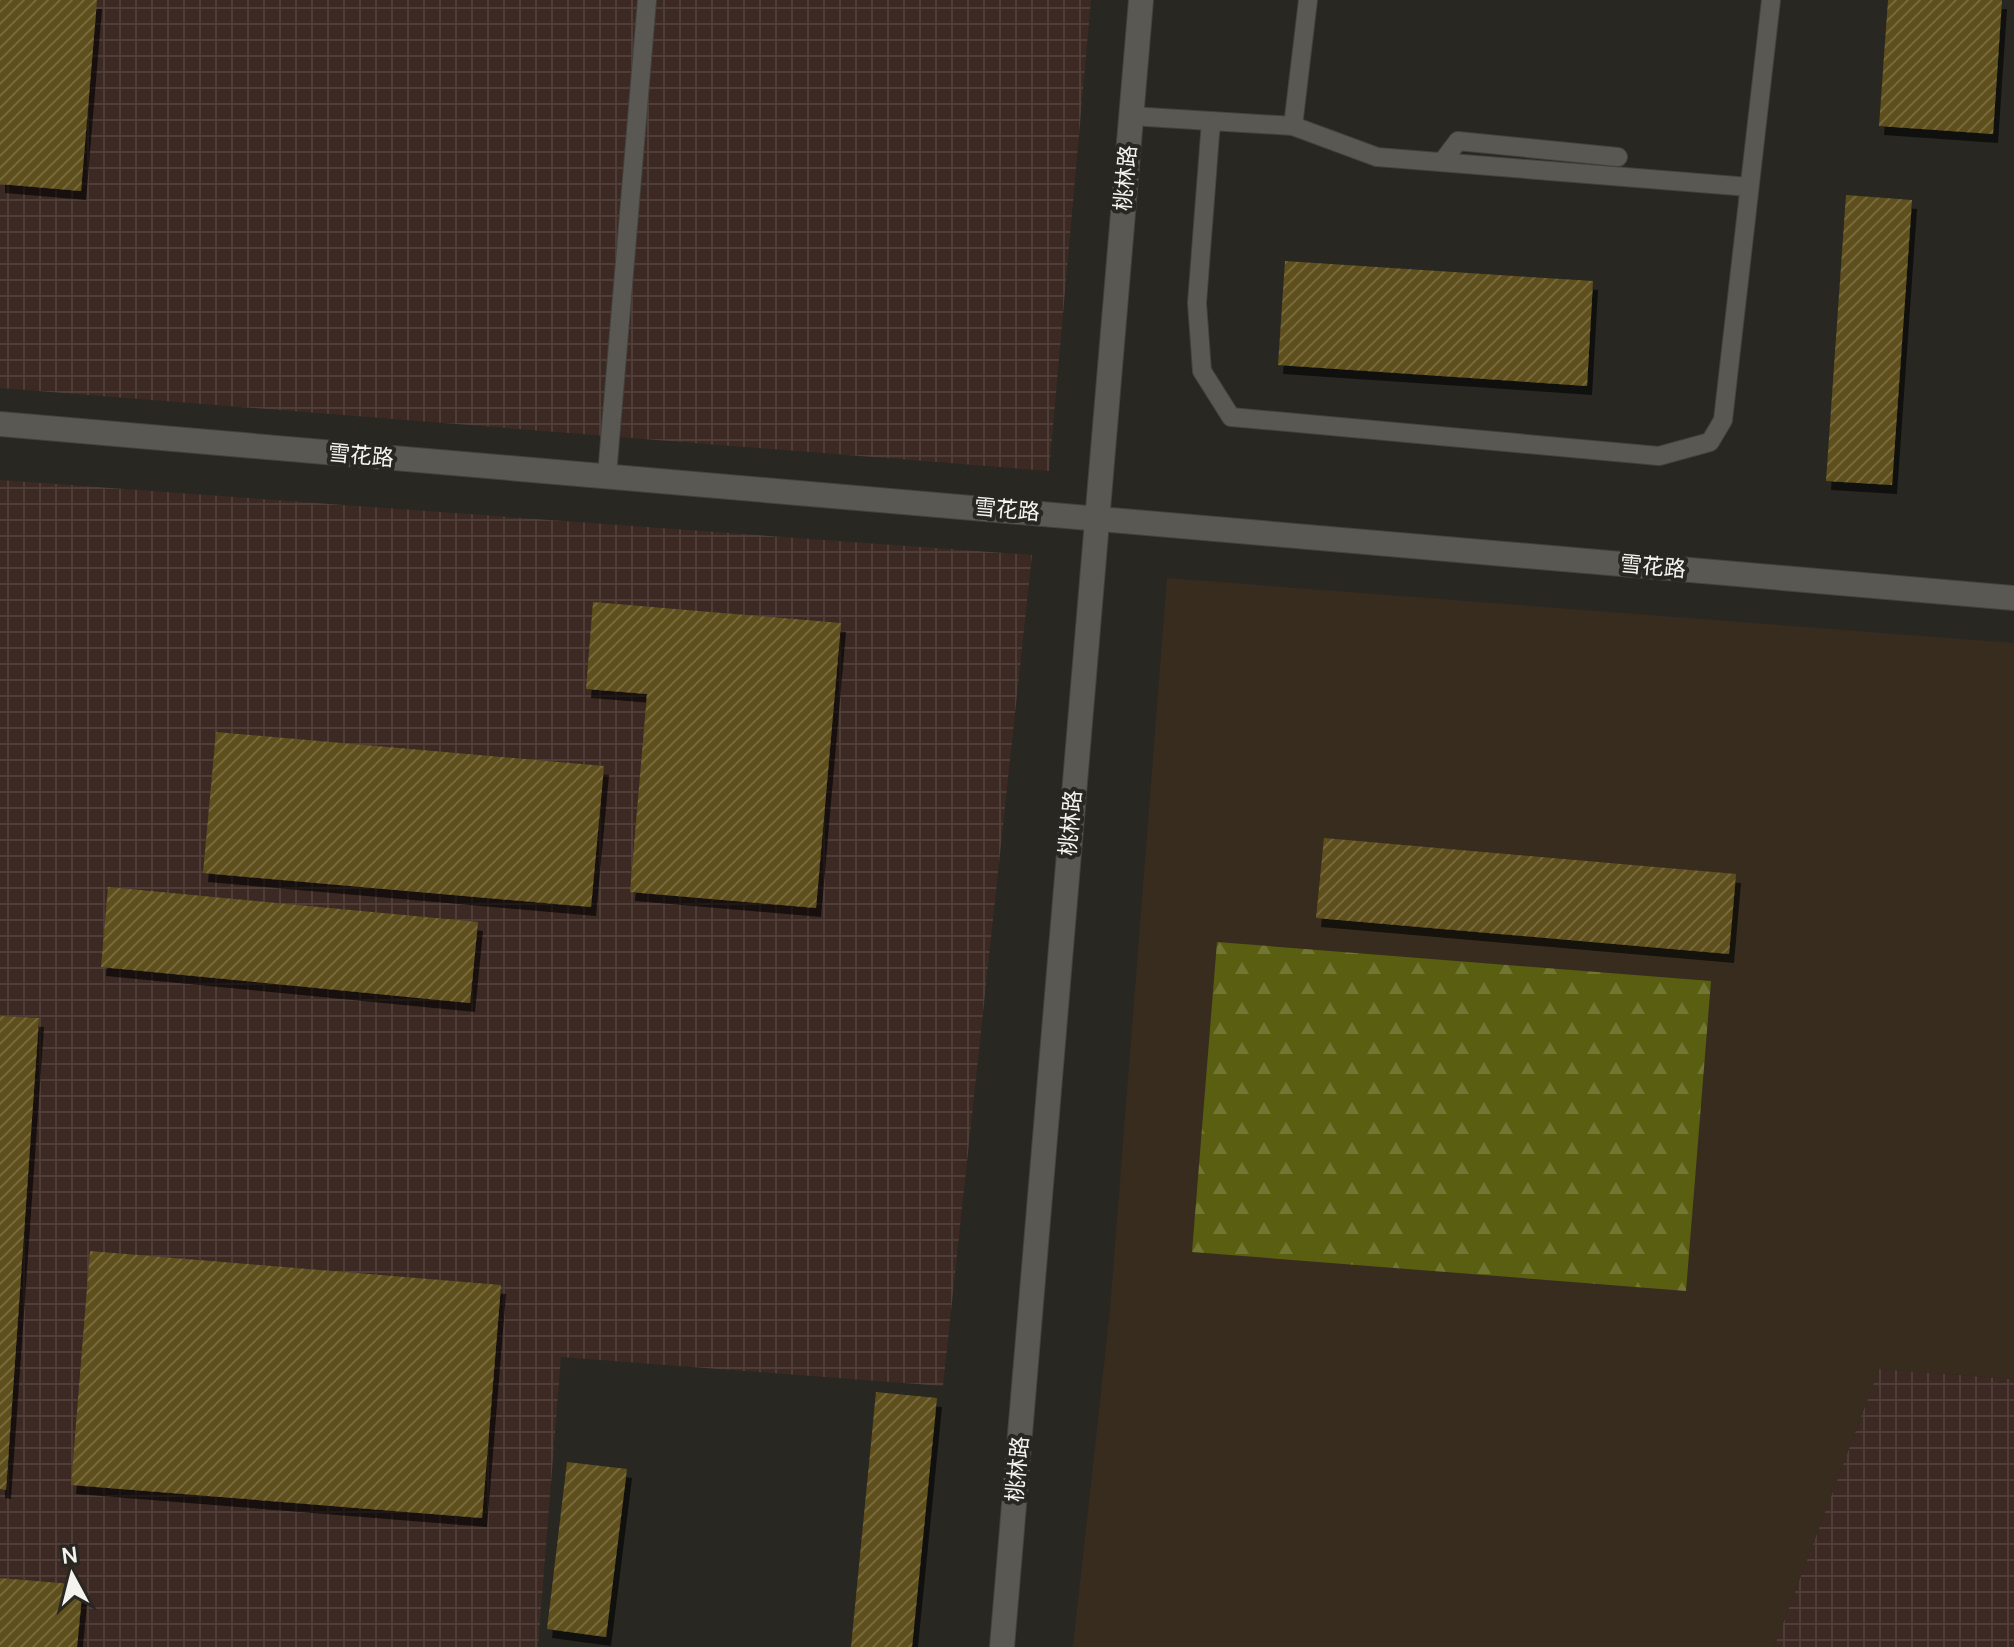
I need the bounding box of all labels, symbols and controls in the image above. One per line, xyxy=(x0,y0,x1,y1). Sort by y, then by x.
street label: 桃林路 xyxy=(1107,144,1143,212)
street label: 雪花路 xyxy=(327,437,395,473)
street label: 雪花路 xyxy=(973,491,1041,527)
street label: 雪花路 xyxy=(1619,548,1687,584)
street label: 桃林路 xyxy=(1052,789,1088,857)
street label: 桃林路 xyxy=(999,1435,1035,1503)
north arrow xyxy=(32,1535,112,1615)
text: N xyxy=(60,1539,79,1571)

